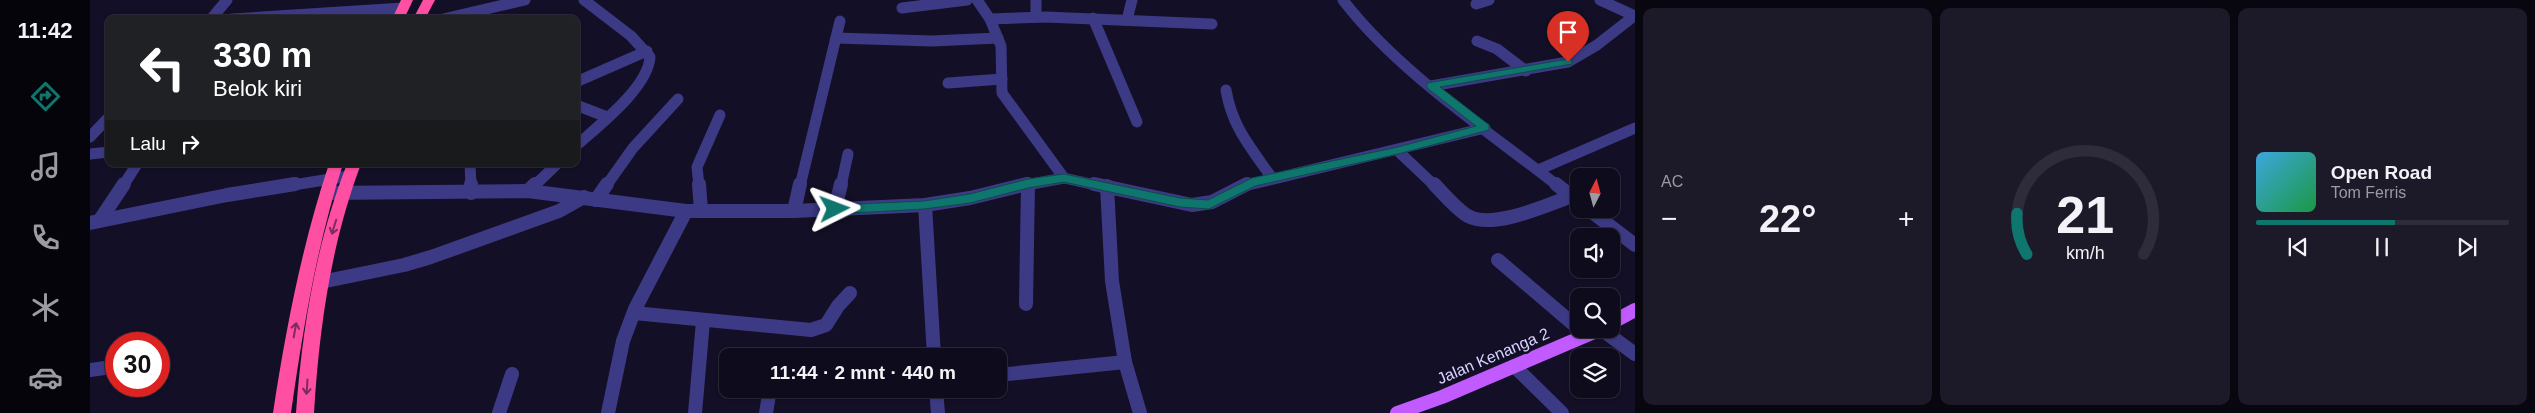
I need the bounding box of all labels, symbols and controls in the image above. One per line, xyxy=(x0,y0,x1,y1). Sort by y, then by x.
pin xyxy=(1547,11,1589,62)
text: 11:42 xyxy=(17,18,73,43)
icon: arrive xyxy=(1554,18,1582,46)
icon: left xyxy=(130,35,195,100)
text: 330 m xyxy=(213,35,312,74)
text: Belok kiri xyxy=(213,76,302,101)
icon: directions xyxy=(28,79,63,114)
icon: right xyxy=(176,130,204,158)
text: Lalu xyxy=(130,133,166,154)
icon: music xyxy=(28,149,63,184)
text: Open Road xyxy=(2331,162,2432,183)
north arrow xyxy=(1570,168,1620,218)
map controls xyxy=(1570,168,1620,398)
text: AC xyxy=(1661,173,1683,190)
position arrow xyxy=(808,182,860,234)
text: Tom Ferris xyxy=(2331,184,2406,201)
text: 21 xyxy=(2056,186,2114,244)
text: 22° xyxy=(1759,198,1816,240)
text: − xyxy=(1661,203,1677,234)
text: + xyxy=(1898,203,1914,234)
one-way arrow xyxy=(329,218,339,234)
icon: phone xyxy=(28,220,63,255)
button: sound xyxy=(1570,228,1620,278)
icon: previous xyxy=(2284,233,2312,261)
icon: pause xyxy=(2368,233,2396,261)
icon: next xyxy=(2453,233,2481,261)
text: km/h xyxy=(2066,243,2104,263)
button: search xyxy=(1570,288,1620,338)
icon: climate xyxy=(28,290,63,325)
one-way arrow xyxy=(291,323,301,339)
street label: Jalan Kenanga 2 xyxy=(1434,325,1552,387)
speed limit sign: 30 xyxy=(105,332,170,397)
button: layers xyxy=(1570,348,1620,398)
icon: car xyxy=(28,360,63,395)
text: 11:44 · 2 mnt · 440 m xyxy=(770,362,956,383)
one-way arrow xyxy=(302,378,311,394)

